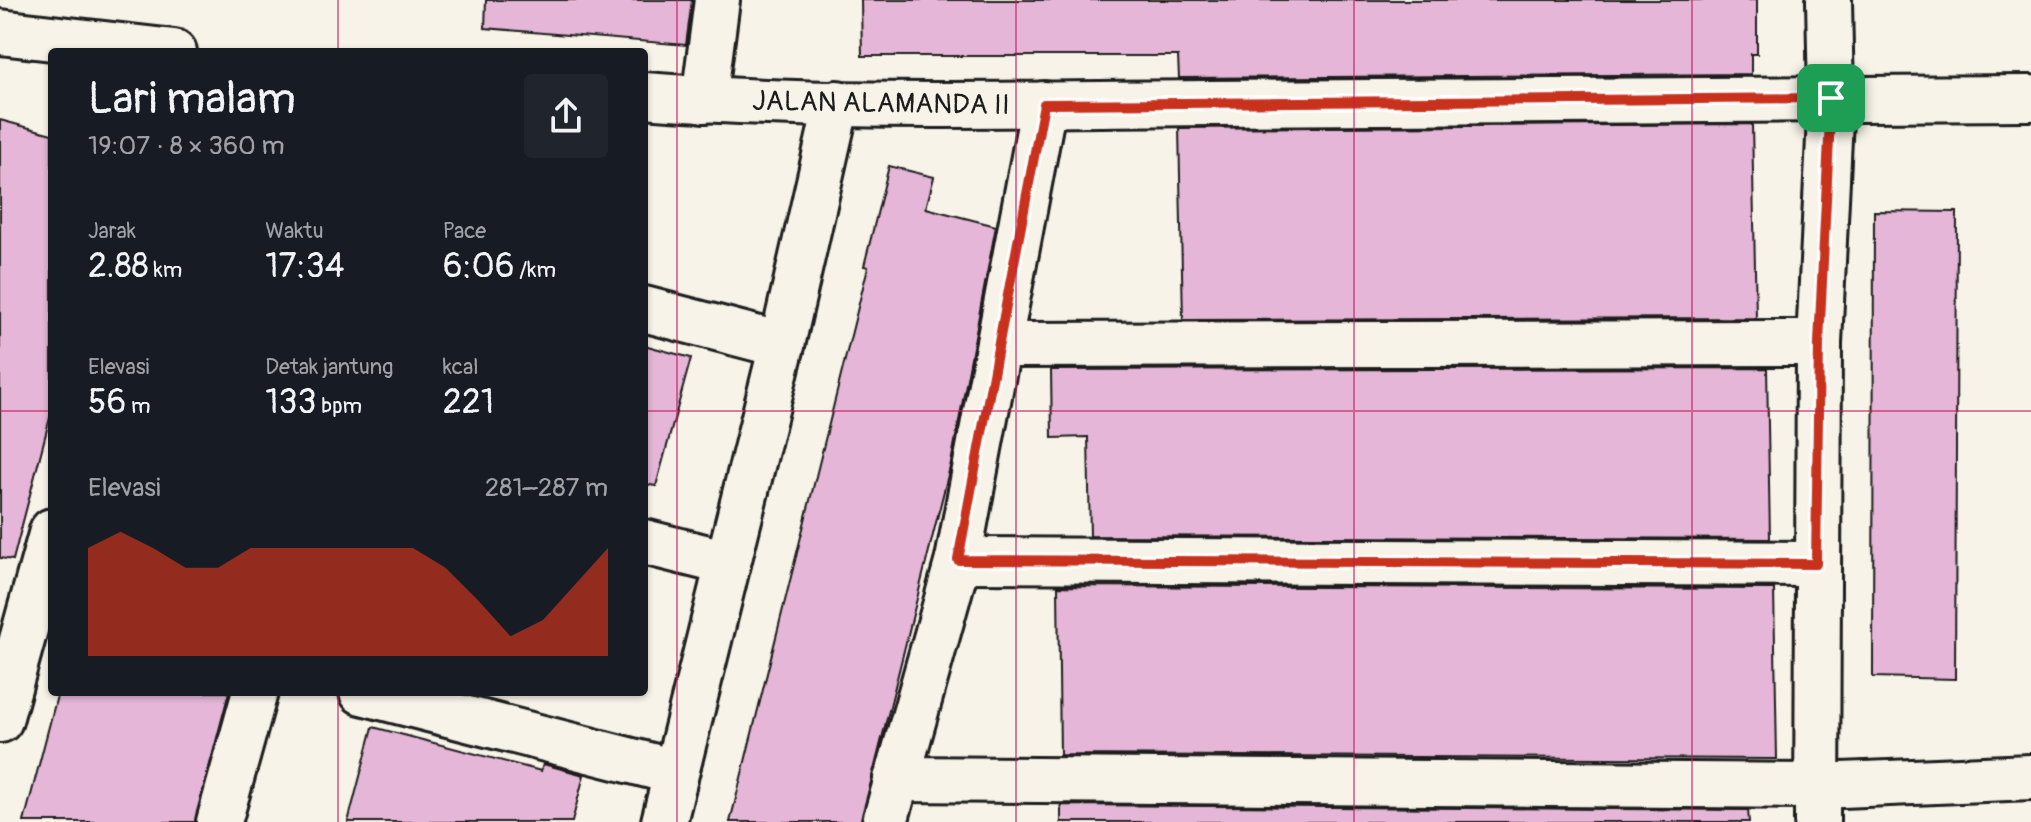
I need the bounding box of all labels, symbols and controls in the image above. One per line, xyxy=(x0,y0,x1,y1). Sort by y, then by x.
pin xyxy=(1797,64,1865,132)
text: Lari malam xyxy=(88,72,296,127)
button: share xyxy=(524,74,608,158)
icon: arrive xyxy=(1809,76,1853,120)
street label: JALAN ALAMANDA II xyxy=(752,84,1010,123)
text: 19:07 · 8 × 360 m xyxy=(88,130,285,162)
text: Jarak xyxy=(88,217,136,245)
text: Waktu xyxy=(265,217,323,245)
text: Pace xyxy=(443,217,486,245)
text: 2.88 xyxy=(88,245,149,288)
text: 17:34 xyxy=(265,245,344,288)
text: 6:06 xyxy=(443,245,515,288)
text: km xyxy=(149,256,182,284)
text: /km xyxy=(515,256,556,284)
text: Elevasi xyxy=(88,353,149,381)
text: Detak jantung xyxy=(265,353,393,381)
text: kcal xyxy=(443,353,478,381)
text: 56 xyxy=(88,381,126,424)
text: 133 xyxy=(265,381,317,424)
text: 221 xyxy=(443,381,494,424)
text: m xyxy=(126,392,151,420)
text: bpm xyxy=(317,392,362,420)
text: Elevasi xyxy=(88,472,161,504)
text: 281–287 m xyxy=(485,472,608,504)

